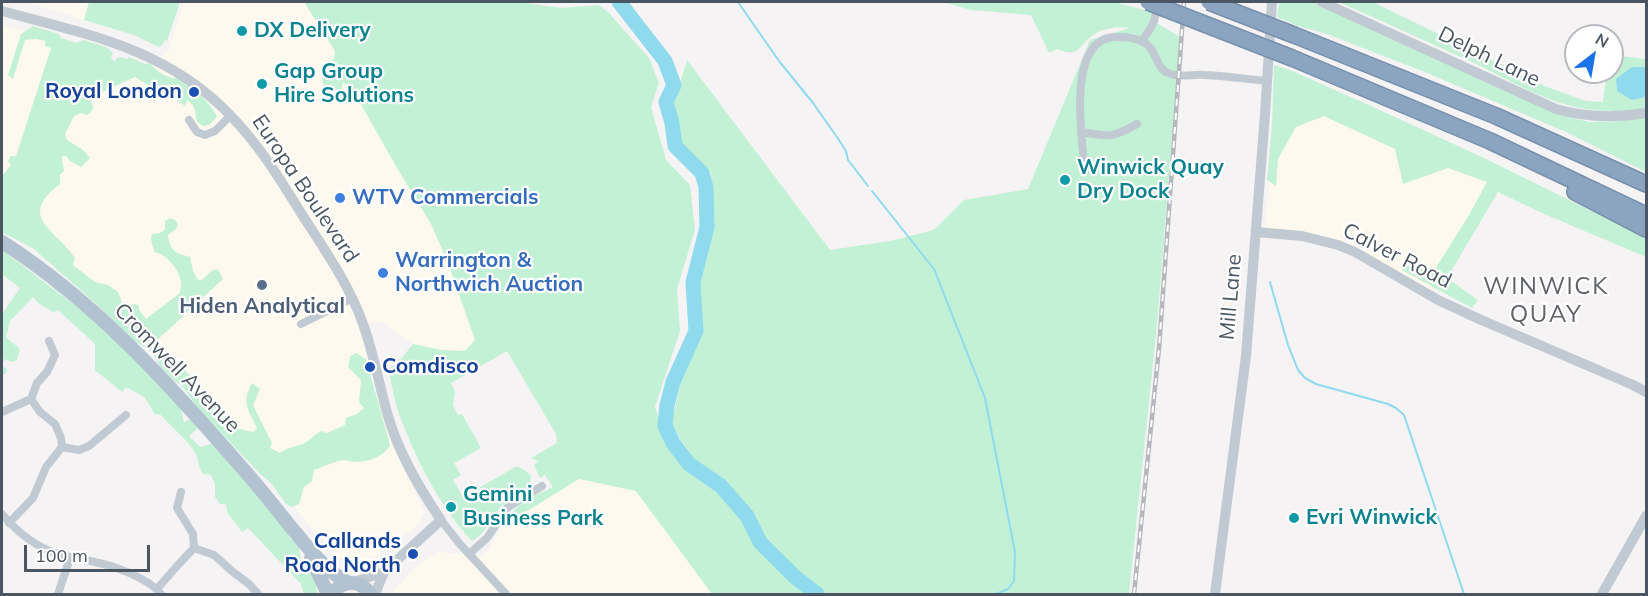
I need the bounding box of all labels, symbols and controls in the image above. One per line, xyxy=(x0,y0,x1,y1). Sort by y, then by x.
place label: DX Delivery xyxy=(254,18,371,44)
street label: Delph Lane xyxy=(1434,22,1544,92)
marker: DX Delivery xyxy=(235,24,249,38)
north arrow xyxy=(1564,24,1624,84)
text: N xyxy=(1592,29,1613,52)
place label: Gap Group Hire Solutions xyxy=(274,59,414,109)
marker: Gap Group Hire Solutions xyxy=(255,77,269,91)
place label: Royal London xyxy=(45,79,182,105)
marker: Royal London xyxy=(187,85,201,99)
street label: Europa Boulevard xyxy=(246,110,364,268)
place label: Winwick Quay Dry Dock xyxy=(1077,155,1224,205)
marker: Winwick Quay Dry Dock xyxy=(1058,173,1072,187)
place label: WTV Commercials xyxy=(352,185,539,211)
marker: WTV Commercials xyxy=(333,191,347,205)
street label: Calver Road xyxy=(1338,218,1456,294)
place label: Warrington & Northwich Auction xyxy=(395,248,583,298)
street label: Mill Lane xyxy=(1215,253,1247,341)
marker: Warrington & Northwich Auction xyxy=(376,266,390,280)
district label: WINWICK QUAY xyxy=(1483,273,1609,329)
marker: Hiden Analytical xyxy=(255,278,269,292)
place label: Hiden Analytical xyxy=(179,294,345,320)
street label: Cromwell Avenue xyxy=(109,298,245,438)
place label: Comdisco xyxy=(382,354,479,380)
marker: Comdisco xyxy=(363,360,377,374)
place label: Gemini Business Park xyxy=(463,482,603,532)
marker: Gemini Business Park xyxy=(444,500,458,514)
place label: Evri Winwick xyxy=(1306,505,1437,531)
marker: Evri Winwick xyxy=(1287,511,1301,525)
place label: Callands Road North xyxy=(285,529,401,579)
scale bar xyxy=(27,533,153,571)
text: 100 m xyxy=(35,544,88,567)
marker: Callands Road North xyxy=(406,547,420,561)

